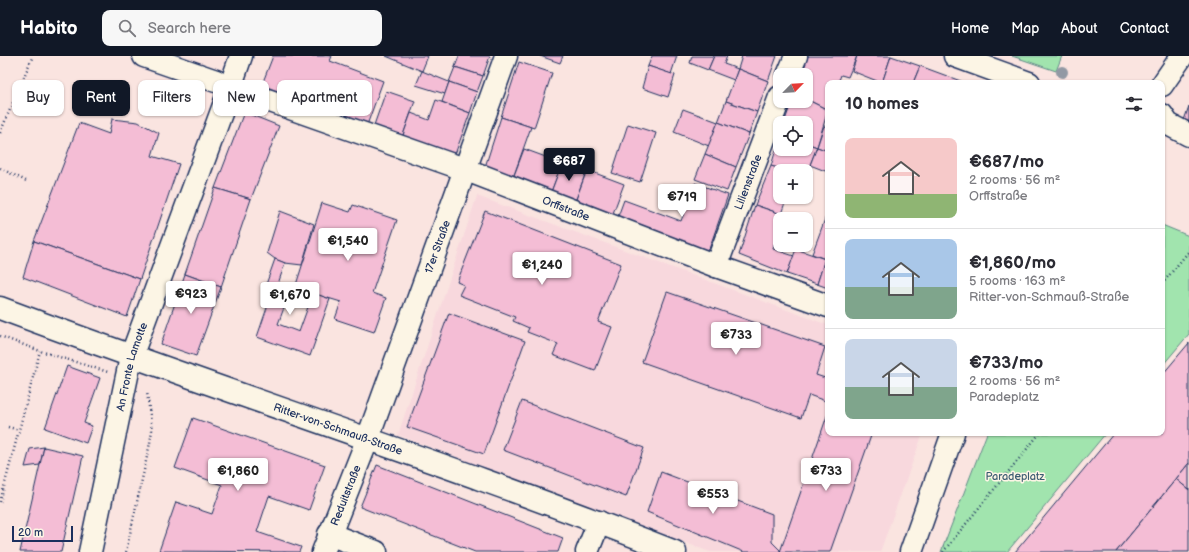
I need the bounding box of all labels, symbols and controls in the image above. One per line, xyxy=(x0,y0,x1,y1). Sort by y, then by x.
search box xyxy=(102,10,382,46)
text: Habito xyxy=(20,17,78,40)
icon: search xyxy=(116,17,138,39)
text: Search here xyxy=(148,19,231,38)
text: Home xyxy=(951,20,989,37)
text: Map xyxy=(1011,20,1039,37)
text: About xyxy=(1061,20,1098,37)
text: Contact xyxy=(1120,20,1169,37)
north arrow xyxy=(773,68,813,108)
map controls xyxy=(773,68,813,252)
chip: Buy xyxy=(12,80,64,116)
chip: Rent xyxy=(72,80,130,116)
chip: Filters xyxy=(138,80,205,116)
chip: New xyxy=(213,80,269,116)
chip: Apartment xyxy=(277,80,372,116)
icon: filters xyxy=(1123,93,1145,115)
text: 10 homes xyxy=(845,94,919,114)
button: locate xyxy=(773,116,813,156)
pin: €687 xyxy=(545,148,593,182)
street label: Lilienstraße xyxy=(732,152,765,212)
text: €687/mo xyxy=(969,152,1044,172)
text: €687 xyxy=(553,153,585,169)
icon: home xyxy=(877,154,925,202)
button: + xyxy=(773,164,813,204)
text: 2 rooms · 56 m² xyxy=(969,172,1060,188)
pin: €719 xyxy=(658,184,706,218)
text: Orffstraße xyxy=(969,188,1028,204)
text: €719 xyxy=(667,189,697,205)
street label: Orffstraße xyxy=(540,194,592,224)
button: − xyxy=(773,212,813,252)
street label: 17er Straße xyxy=(422,218,453,275)
pin: €1,540 xyxy=(315,228,381,262)
text: €1,540 xyxy=(327,233,369,249)
pin: €1,240 xyxy=(509,252,575,286)
text: €1,860/mo xyxy=(969,253,1056,273)
icon: home xyxy=(877,255,925,303)
text: €1,240 xyxy=(521,257,563,273)
text: 5 rooms · 163 m² xyxy=(969,273,1066,289)
pin: €923 xyxy=(167,281,215,315)
pin: €1,670 xyxy=(257,282,323,316)
text: €923 xyxy=(175,286,207,302)
text: €1,670 xyxy=(269,287,311,303)
text: Ritter-von-Schmauß-Straße xyxy=(969,289,1129,305)
street label: An Fronte Lamotte xyxy=(114,320,150,412)
pin: €733 xyxy=(712,322,760,356)
text: €733 xyxy=(720,327,752,343)
text: €733/mo xyxy=(969,353,1043,373)
icon: home xyxy=(877,355,925,403)
text: 2 rooms · 56 m² xyxy=(969,373,1060,389)
text: Paradeplatz xyxy=(969,389,1039,405)
street label: Ritter-von-Schmauß-Straße xyxy=(272,401,405,458)
pin: €1,860 xyxy=(205,458,271,492)
pin: €733 xyxy=(802,458,850,492)
text: €1,860 xyxy=(217,463,259,479)
street label: Reduitstraße xyxy=(328,463,364,528)
text: €733 xyxy=(810,463,842,479)
park label: Paradeplatz xyxy=(985,470,1045,483)
pin: €553 xyxy=(689,481,737,515)
text: €553 xyxy=(697,486,729,502)
scale bar xyxy=(12,524,73,543)
text: 20 m xyxy=(18,526,43,539)

